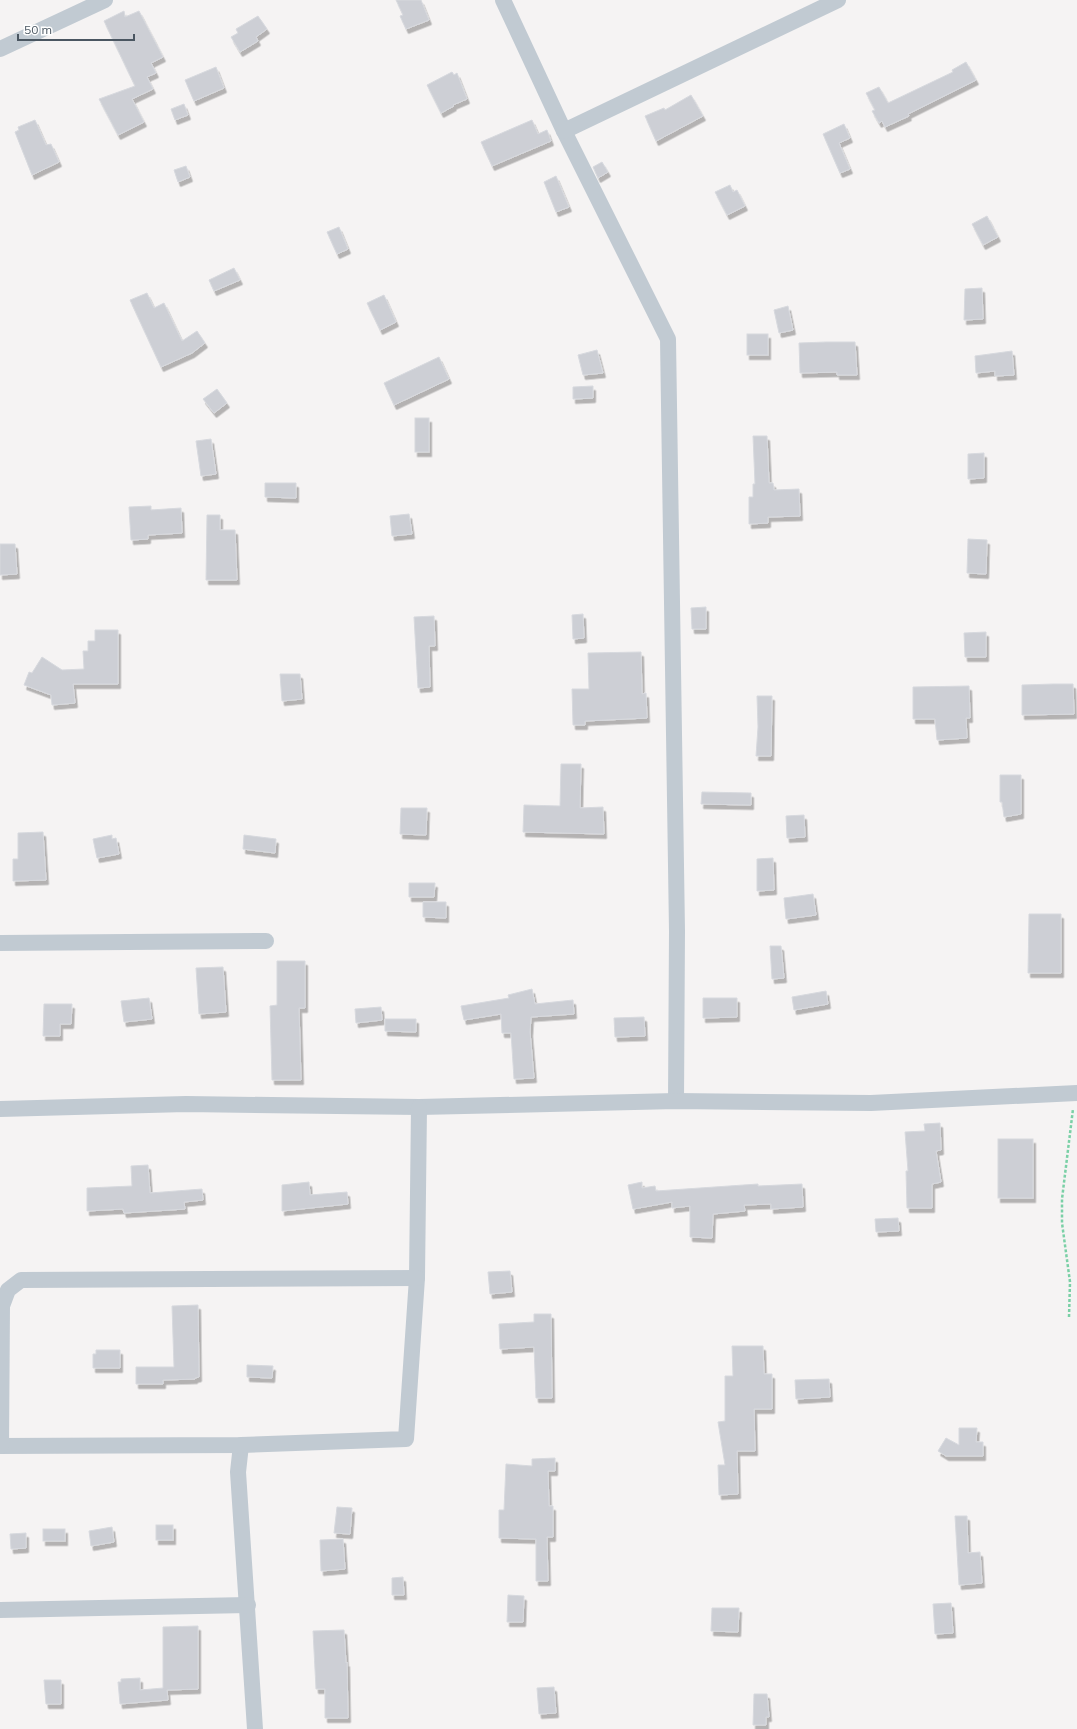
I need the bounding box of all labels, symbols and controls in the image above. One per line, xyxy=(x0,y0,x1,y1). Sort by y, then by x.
scale bar xyxy=(18,16,134,42)
text: 50 m xyxy=(24,22,52,37)

